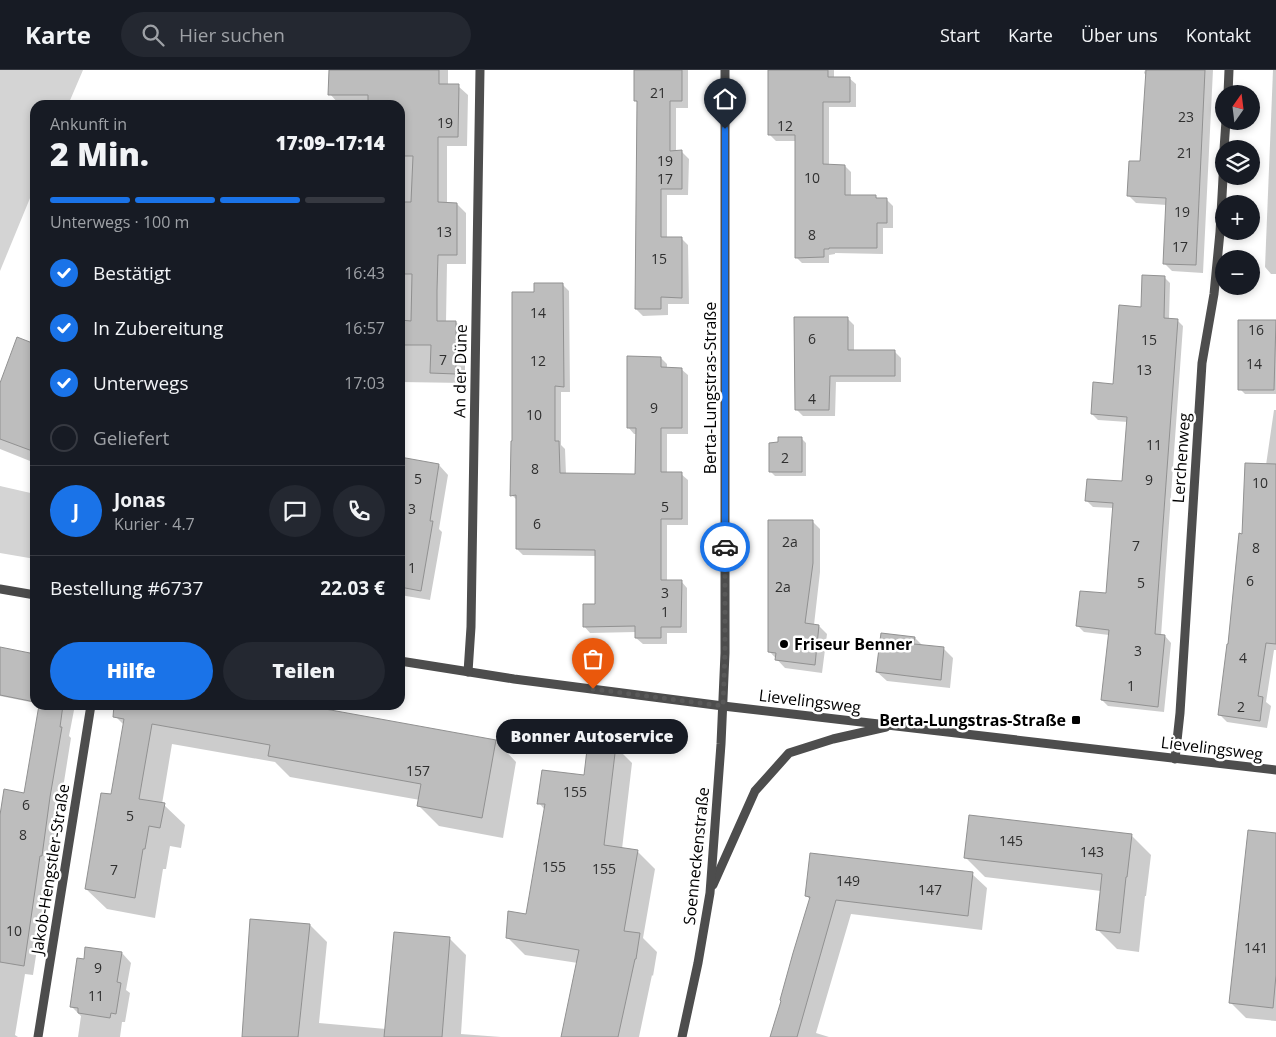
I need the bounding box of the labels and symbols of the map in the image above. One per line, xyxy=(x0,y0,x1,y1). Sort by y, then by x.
pin xyxy=(704,78,746,129)
house number: 21 xyxy=(650,83,666,102)
north arrow xyxy=(1215,85,1260,130)
house number: 23 xyxy=(1178,107,1194,126)
house number: 19 xyxy=(437,113,453,132)
house number: 12 xyxy=(777,116,793,135)
house number: 21 xyxy=(1177,143,1193,162)
house number: 19 xyxy=(657,151,673,170)
house number: 10 xyxy=(804,168,820,187)
house number: 17 xyxy=(657,169,673,188)
house number: 19 xyxy=(1174,202,1190,221)
house number: 13 xyxy=(436,222,452,241)
house number: 8 xyxy=(808,225,816,244)
house number: 17 xyxy=(1172,237,1188,256)
house number: 15 xyxy=(651,249,667,268)
street label: Berta-Lungstras-Straße xyxy=(699,302,721,474)
house number: 14 xyxy=(530,303,546,322)
house number: 16 xyxy=(1248,320,1264,339)
street label: An der Düne xyxy=(448,324,472,418)
house number: 6 xyxy=(808,329,816,348)
house number: 15 xyxy=(1141,330,1157,349)
house number: 7 xyxy=(439,350,447,369)
house number: 12 xyxy=(530,351,546,370)
house number: 14 xyxy=(1246,354,1262,373)
house number: 13 xyxy=(1136,360,1152,379)
house number: 4 xyxy=(808,389,816,408)
house number: 9 xyxy=(650,398,658,417)
house number: 10 xyxy=(526,405,542,424)
street label: Lerchenweg xyxy=(1167,412,1195,504)
house number: 11 xyxy=(1146,435,1162,454)
house number: 2 xyxy=(781,448,789,467)
house number: 8 xyxy=(531,459,539,478)
house number: 5 xyxy=(414,469,422,488)
house number: 9 xyxy=(1145,470,1153,489)
house number: 10 xyxy=(1252,473,1268,492)
house number: 5 xyxy=(661,497,669,516)
house number: 3 xyxy=(408,499,416,518)
house number: 6 xyxy=(533,514,541,533)
courier xyxy=(700,522,750,572)
house number: 2a xyxy=(782,532,798,551)
house number: 7 xyxy=(1132,536,1140,555)
house number: 8 xyxy=(1252,538,1260,557)
house number: 1 xyxy=(408,558,416,577)
house number: 6 xyxy=(1246,571,1254,590)
house number: 5 xyxy=(1137,573,1145,592)
house number: 2a xyxy=(775,577,791,596)
house number: 3 xyxy=(661,583,669,602)
house number: 1 xyxy=(661,602,669,621)
place label: Friseur Benner xyxy=(794,633,912,655)
pin xyxy=(572,638,614,689)
marker: Friseur Benner xyxy=(778,638,790,650)
house number: 3 xyxy=(1134,641,1142,660)
house number: 4 xyxy=(1239,648,1247,667)
house number: 1 xyxy=(1127,676,1135,695)
street label: Lievelingsweg xyxy=(758,684,863,718)
house number: 2 xyxy=(1237,697,1245,716)
place label: Berta-Lungstras-Straße xyxy=(879,709,1066,731)
marker: Berta-Lungstras-Straße xyxy=(1070,714,1082,726)
callout: Bonner Autoservice xyxy=(497,719,689,754)
street label: Lievelingsweg xyxy=(1160,731,1265,765)
house number: 157 xyxy=(406,761,430,780)
street label: Jakob-Hengstler-Straße xyxy=(25,782,74,958)
house number: 155 xyxy=(563,782,587,801)
street label: Soenneckenstraße xyxy=(678,786,714,926)
house number: 6 xyxy=(22,795,30,814)
house number: 5 xyxy=(126,806,134,825)
house number: 8 xyxy=(19,825,27,844)
house number: 145 xyxy=(999,831,1023,850)
house number: 143 xyxy=(1080,842,1104,861)
house number: 155 xyxy=(542,857,566,876)
house number: 155 xyxy=(592,859,616,878)
house number: 7 xyxy=(110,860,118,879)
house number: 149 xyxy=(836,871,860,890)
house number: 147 xyxy=(918,880,942,899)
house number: 10 xyxy=(6,921,22,940)
house number: 141 xyxy=(1244,938,1268,957)
house number: 9 xyxy=(94,958,102,977)
house number: 11 xyxy=(88,986,104,1005)

